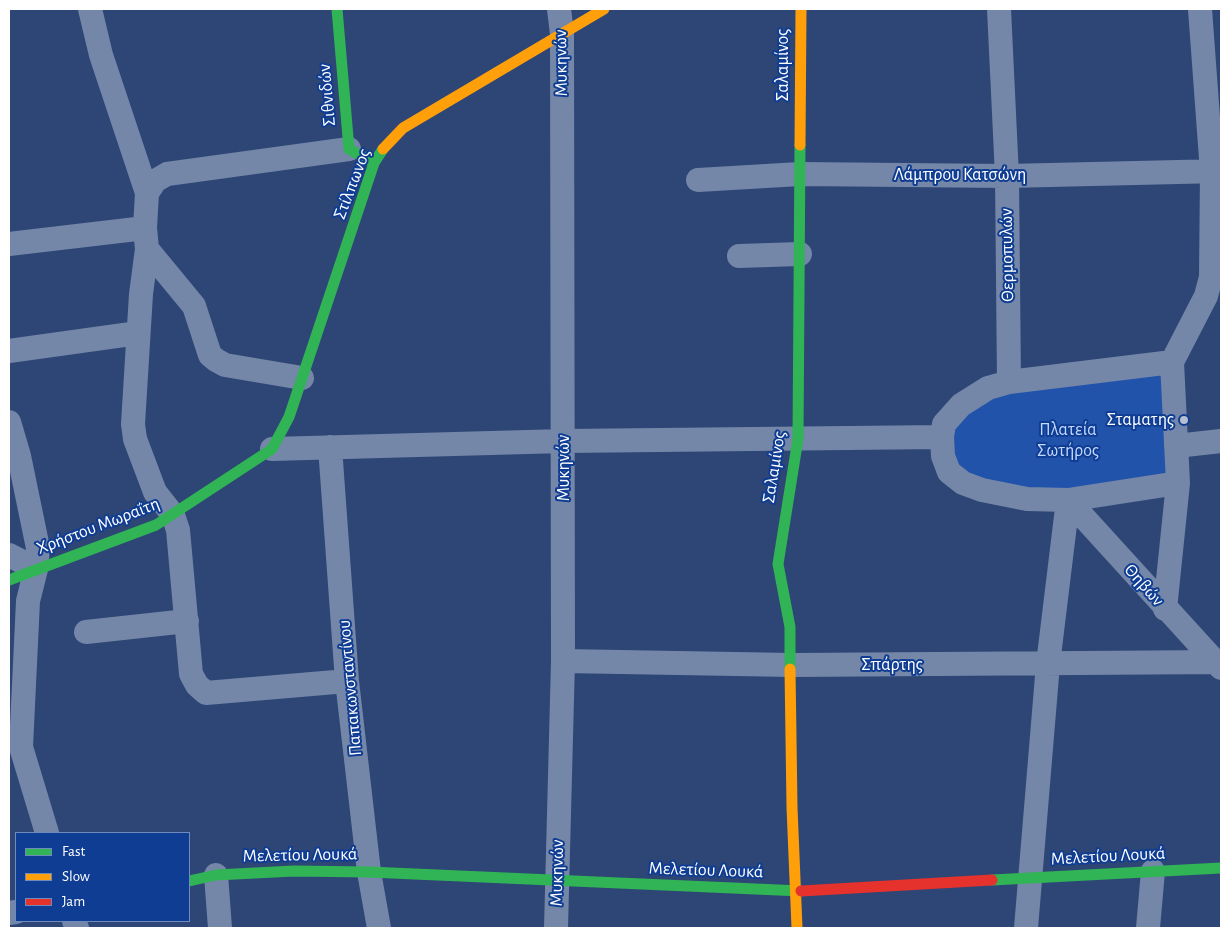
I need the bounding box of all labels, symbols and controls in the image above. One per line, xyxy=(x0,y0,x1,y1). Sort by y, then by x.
street label: Μυκηνών xyxy=(550,29,572,97)
street label: Σαλαμίνος xyxy=(772,29,794,101)
street label: Σιθνιδών xyxy=(314,63,340,127)
street label: Στίλπωνος xyxy=(329,145,375,223)
street label: Λάμπρου Κατσώνη xyxy=(894,164,1026,186)
street label: Θερμοπυλών xyxy=(995,208,1019,302)
place label: Σταματης xyxy=(1106,409,1174,431)
marker: Σταματης xyxy=(1178,414,1190,426)
park label: Πλατεία Σωτήρος xyxy=(1037,419,1099,462)
street label: Σαλαμίνος xyxy=(758,430,790,504)
street label: Μυκηνών xyxy=(553,435,575,501)
street label: Χρήστου Μωραΐτη xyxy=(33,493,163,559)
street label: Θηβών xyxy=(1119,559,1169,611)
street label: Παπακωνσταντίνου xyxy=(333,619,367,757)
street label: Σπάρτης xyxy=(861,654,923,676)
legend xyxy=(15,832,190,922)
street label: Μυκηνών xyxy=(546,839,568,907)
street label: Μελετίου Λουκά xyxy=(1050,842,1166,870)
street label: Μελετίου Λουκά xyxy=(242,843,358,867)
text: Fast xyxy=(62,844,85,859)
street label: Μελετίου Λουκά xyxy=(648,857,764,883)
text: Slow xyxy=(62,869,90,884)
text: Jam xyxy=(62,894,85,909)

